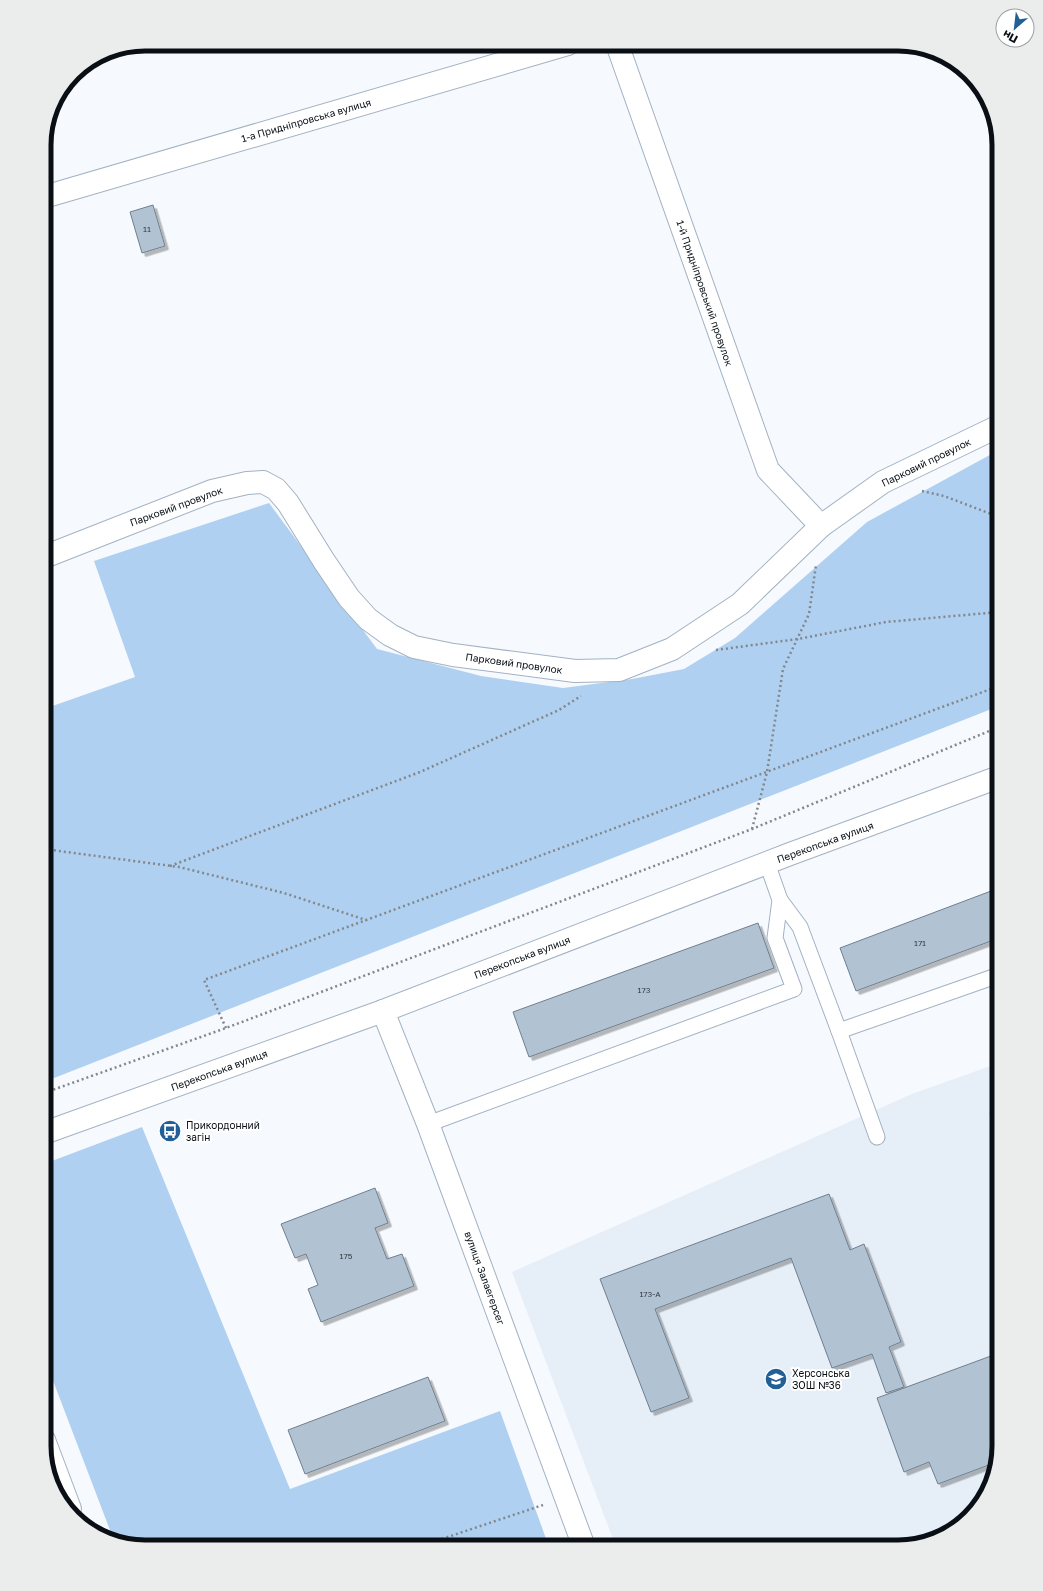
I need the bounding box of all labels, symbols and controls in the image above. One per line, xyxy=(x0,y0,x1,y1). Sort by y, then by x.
north arrow xyxy=(995,8,1035,48)
text: Пн xyxy=(1000,28,1020,47)
street label: 1-а Придніпровська вулиця xyxy=(240,96,372,144)
street label: 1-й Придніпровський провулок xyxy=(674,219,736,368)
house number: 11 xyxy=(143,224,151,234)
street label: Парковий провулок xyxy=(879,435,973,489)
street label: Парковий провулок xyxy=(128,484,224,528)
street label: Парковий провулок xyxy=(465,650,564,676)
street label: Перекопська вулиця xyxy=(775,819,875,865)
street label: Перекопська вулиця xyxy=(472,933,572,981)
house number: 171 xyxy=(914,938,926,948)
house number: 173 xyxy=(638,985,651,995)
street label: Перекопська вулиця xyxy=(169,1047,269,1093)
bus stop icon: Прикордонний загін xyxy=(157,1118,183,1144)
place label: Прикордонний загін xyxy=(186,1119,260,1143)
street label: вулиця Залаегерсег xyxy=(462,1229,508,1327)
house number: 175 xyxy=(340,1251,353,1261)
house number: 173-А xyxy=(639,1289,661,1299)
school or university icon: Херсонська ЗОШ №36 xyxy=(763,1366,789,1392)
place label: Херсонська ЗОШ №36 xyxy=(792,1367,850,1391)

